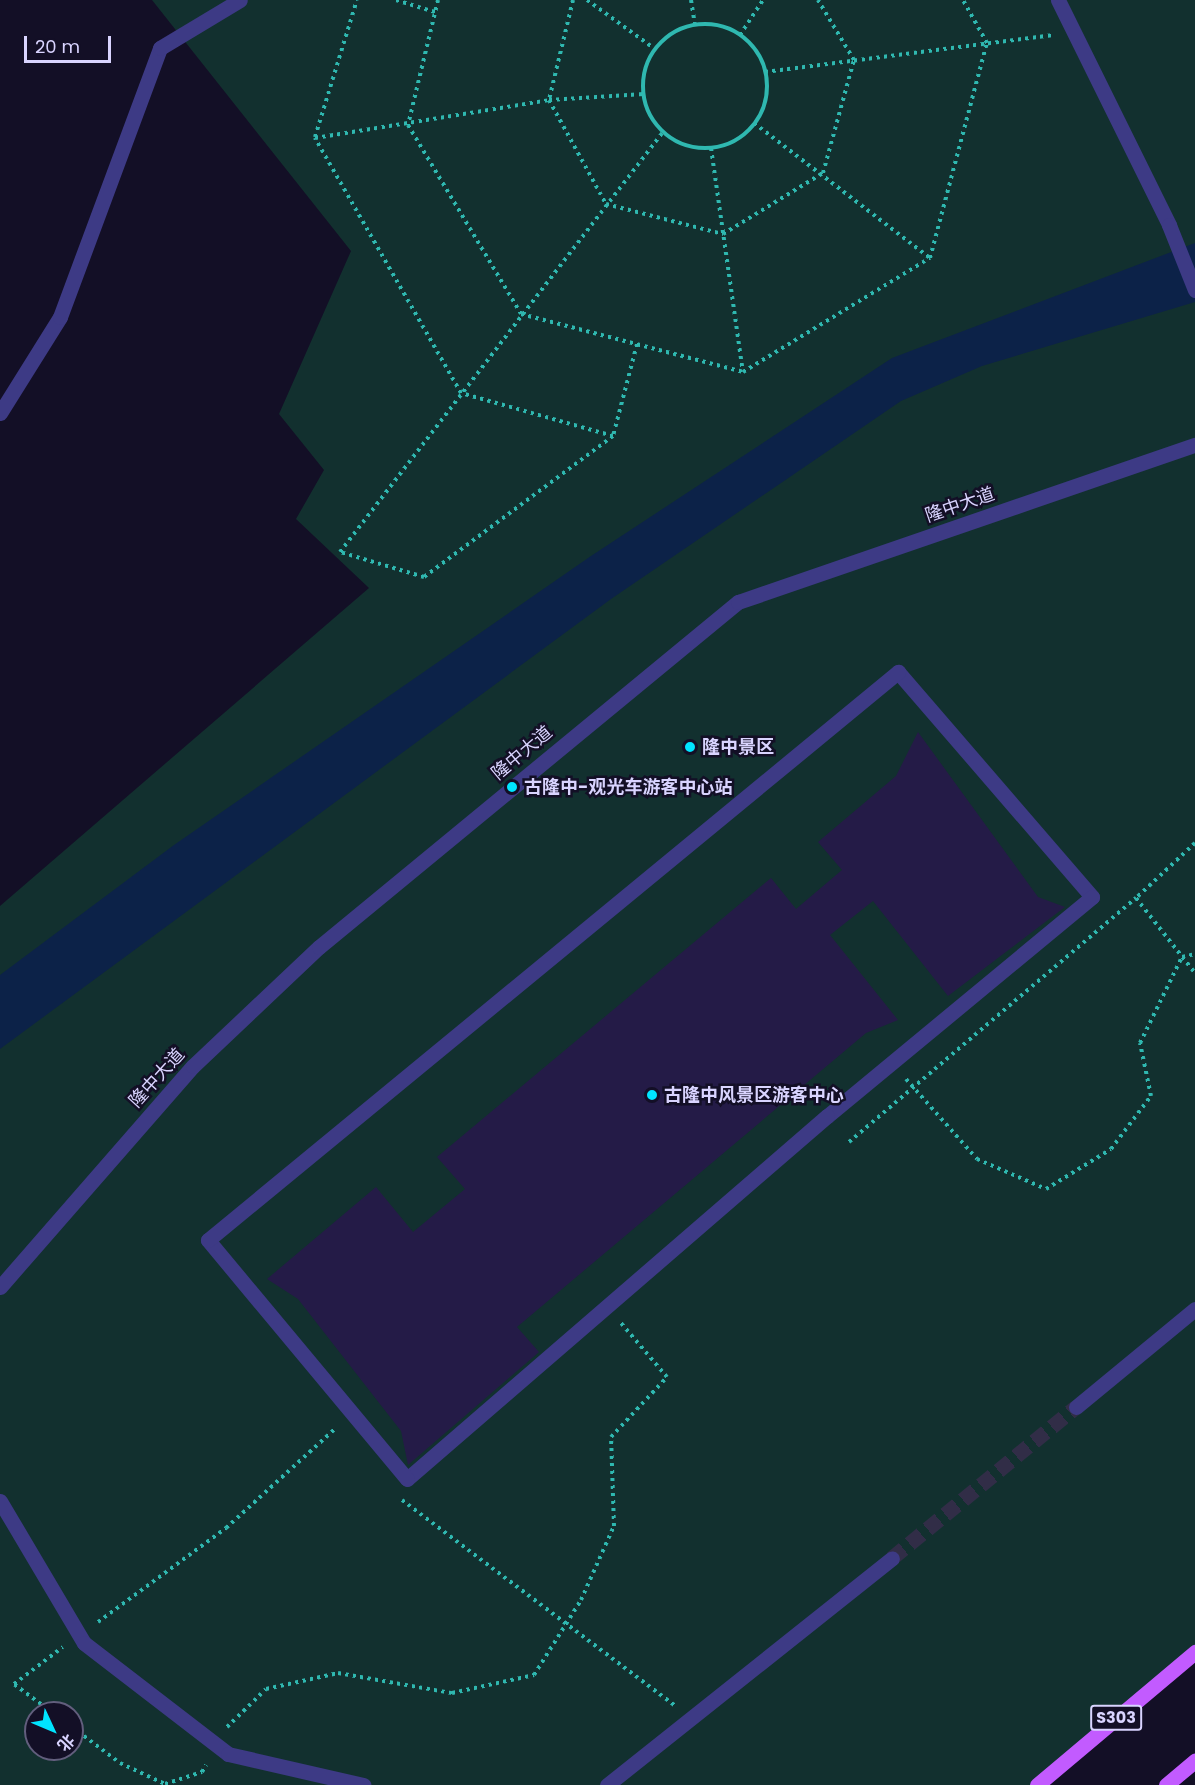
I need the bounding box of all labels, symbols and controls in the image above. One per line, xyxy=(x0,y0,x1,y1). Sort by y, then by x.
scale bar xyxy=(27,24,114,62)
text: 20 m xyxy=(35,34,80,59)
street label: 隆中大道 xyxy=(922,483,998,527)
street label: 隆中大道 xyxy=(487,722,557,784)
place label: 隆中景区 xyxy=(702,736,774,758)
marker: 隆中景区 xyxy=(683,740,697,754)
place label: 古隆中-观光车游客中心站 xyxy=(524,776,732,798)
marker: 古隆中-观光车游客中心站 xyxy=(505,780,519,794)
street label: 隆中大道 xyxy=(125,1044,189,1112)
place label: 古隆中风景区游客中心 xyxy=(664,1084,844,1106)
marker: 古隆中风景区游客中心 xyxy=(645,1088,659,1102)
north arrow xyxy=(24,1701,84,1761)
road number: S303 xyxy=(1089,1705,1143,1731)
text: 北 xyxy=(52,1729,80,1756)

